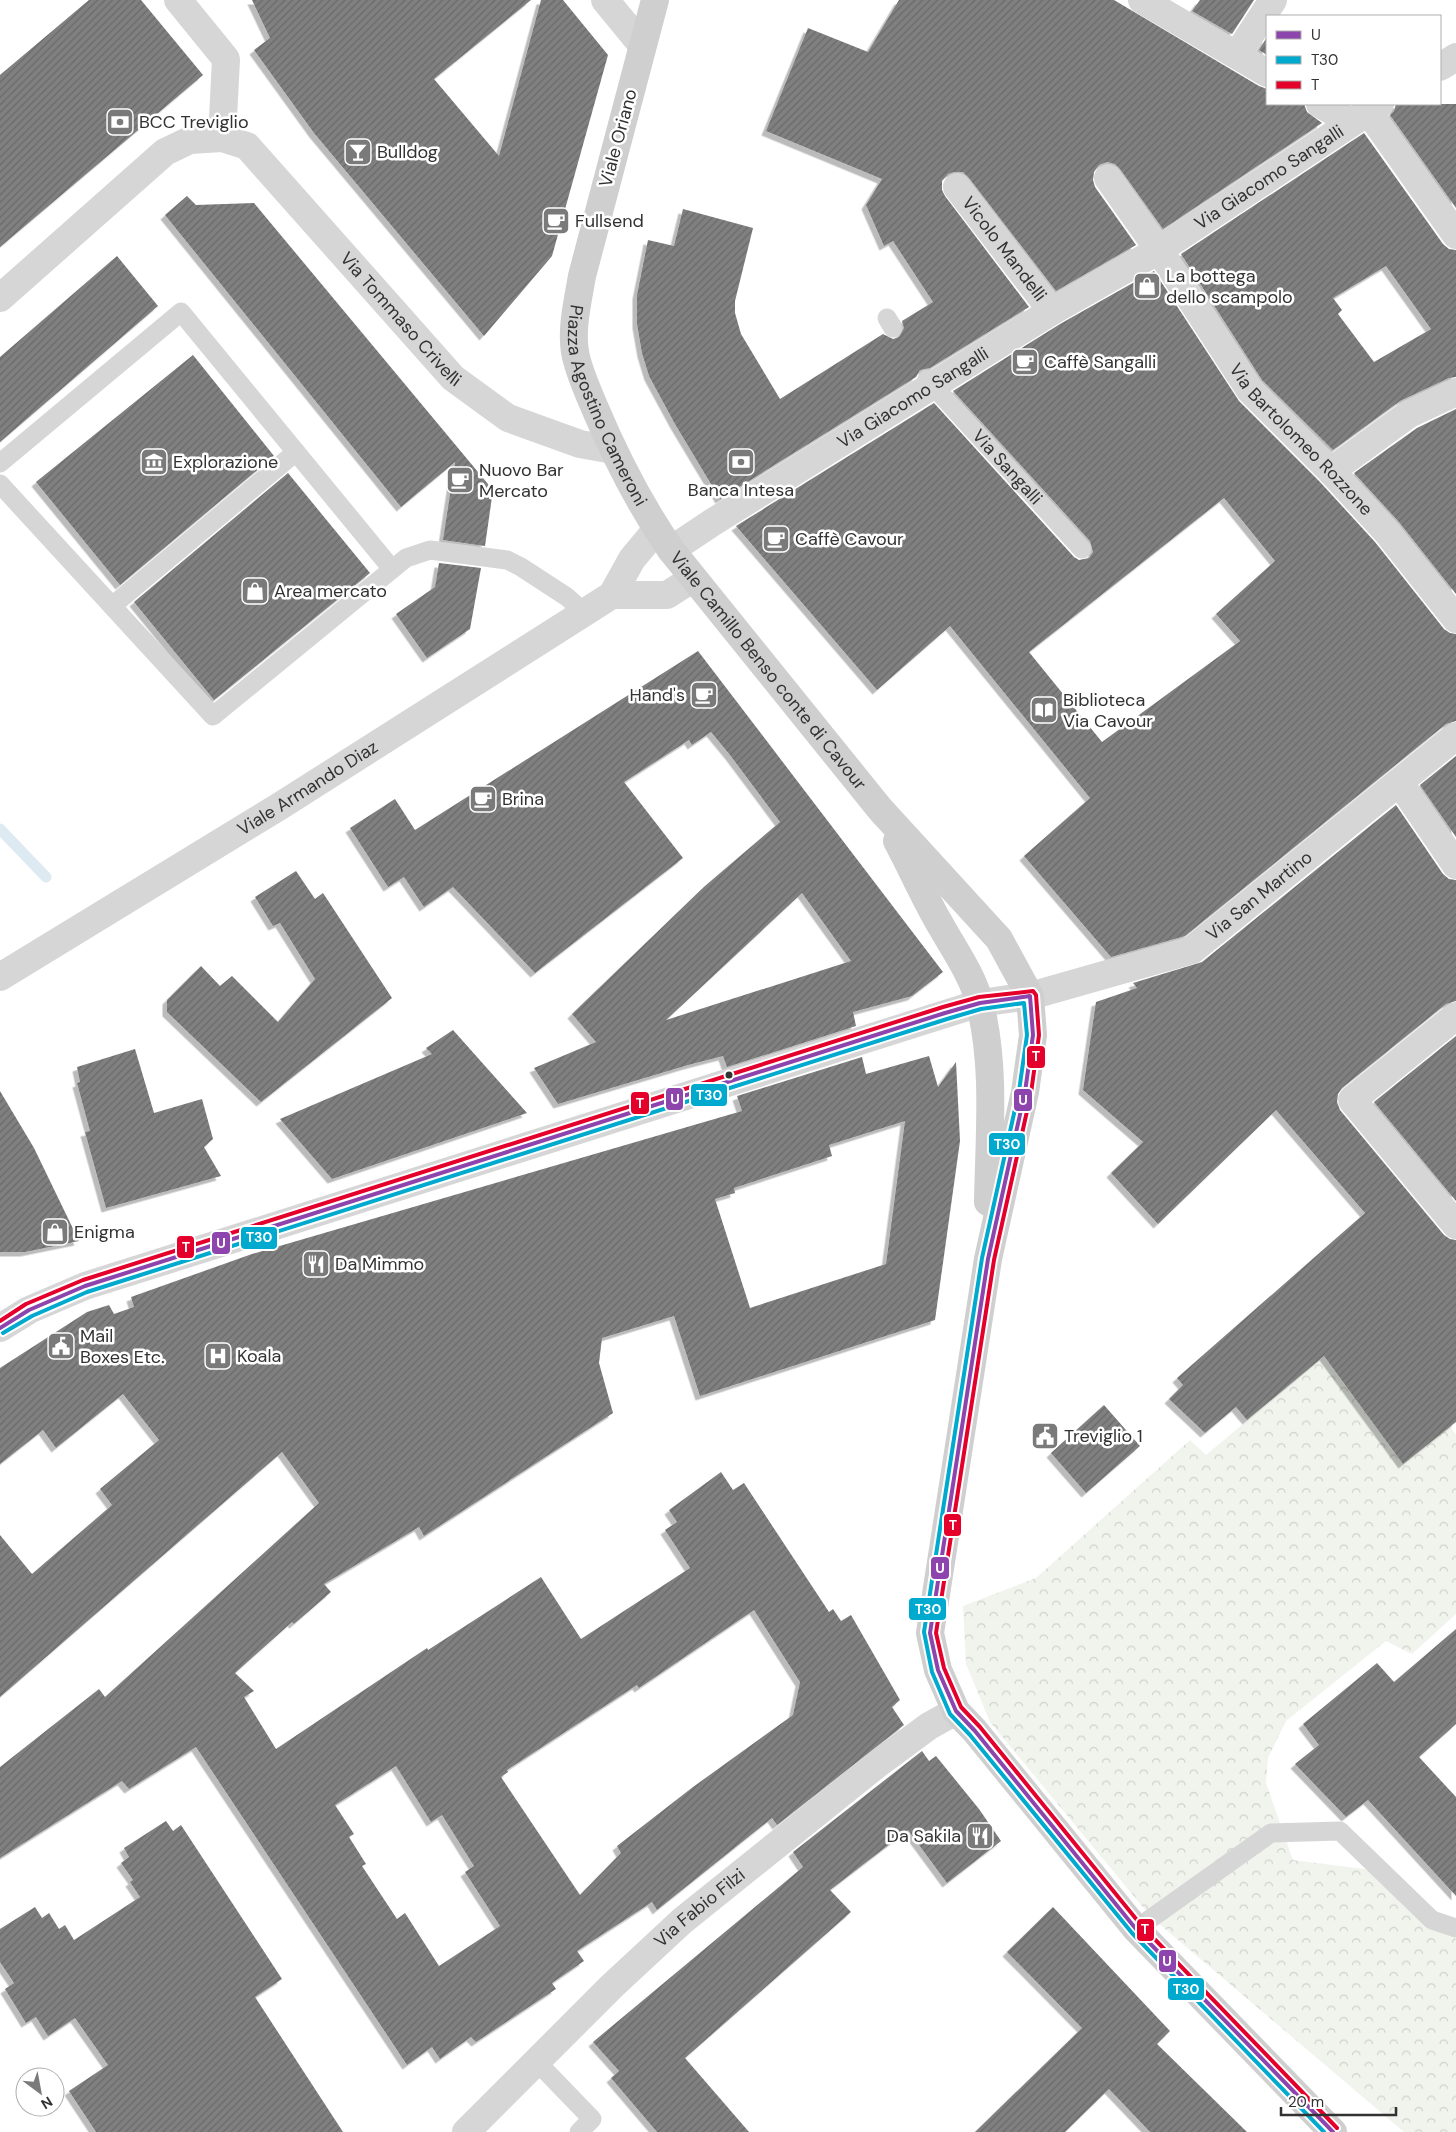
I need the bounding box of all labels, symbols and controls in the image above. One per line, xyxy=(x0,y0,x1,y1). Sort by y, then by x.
legend xyxy=(1266,15,1441,105)
text: U xyxy=(1311,25,1321,45)
text: T30 xyxy=(1311,50,1338,70)
text: T xyxy=(1311,75,1319,95)
street label: Viale Oriano xyxy=(593,86,643,190)
bank icon: BCC Treviglio xyxy=(105,107,135,137)
place label: BCC Treviglio xyxy=(139,110,249,134)
street label: Via Giacomo Sangalli xyxy=(1190,119,1348,235)
bar icon: Bulldog xyxy=(343,137,373,167)
place label: Bulldog xyxy=(377,140,438,164)
street label: Vicolo Mandelli xyxy=(957,192,1052,306)
cafe icon: Fullsend xyxy=(541,206,571,236)
place label: Fullsend xyxy=(575,209,644,233)
street label: Via Tommaso Crivelli xyxy=(335,247,466,392)
place label: La bottega dello scampolo xyxy=(1166,264,1293,309)
shop icon: La bottega dello scampolo xyxy=(1132,271,1162,301)
street label: Piazza Agostino Cameroni xyxy=(562,303,653,510)
street label: Via Giacomo Sangalli xyxy=(833,341,993,454)
cafe icon: Caffè Sangalli xyxy=(1010,347,1040,377)
place label: Caffè Sangalli xyxy=(1044,350,1156,374)
street label: Via Bartolomeo Rozzone xyxy=(1224,359,1378,521)
street label: Via Sangalli xyxy=(967,424,1048,510)
museum icon: Explorazione xyxy=(139,447,169,477)
bank icon: Banca Intesa xyxy=(726,447,756,477)
place label: Explorazione xyxy=(173,450,278,474)
place label: Nuovo Bar Mercato xyxy=(479,458,564,503)
cafe icon: Nuovo Bar Mercato xyxy=(445,465,475,495)
place label: Banca Intesa xyxy=(688,478,794,502)
cafe icon: Caffè Cavour xyxy=(761,524,791,554)
place label: Caffè Cavour xyxy=(795,527,904,551)
street label: Viale Camillo Benso conte di Cavour xyxy=(665,546,872,795)
shop icon: Area mercato xyxy=(240,576,270,606)
place label: Area mercato xyxy=(274,579,387,603)
cafe icon: Hand's xyxy=(689,680,719,710)
place label: Hand's xyxy=(629,683,685,707)
place label: Biblioteca Via Cavour xyxy=(1063,688,1153,733)
library icon: Biblioteca Via Cavour xyxy=(1029,695,1059,725)
street label: Viale Armando Diaz xyxy=(233,735,382,841)
cafe icon: Brina xyxy=(468,784,498,814)
place label: Brina xyxy=(502,787,544,811)
street label: Via San Martino xyxy=(1201,845,1317,946)
line badge: T xyxy=(1026,1045,1046,1069)
text: T xyxy=(1032,1047,1040,1065)
unlabelled marker xyxy=(724,1070,734,1080)
line badge: T30 xyxy=(690,1083,728,1107)
text: T30 xyxy=(696,1086,722,1104)
line badge: U xyxy=(665,1087,684,1111)
line badge: U xyxy=(1013,1088,1033,1112)
text: U xyxy=(670,1090,680,1108)
line badge: T xyxy=(630,1091,650,1115)
text: U xyxy=(1018,1091,1028,1109)
text: T xyxy=(636,1094,644,1112)
line badge: T30 xyxy=(988,1132,1026,1156)
text: T30 xyxy=(994,1135,1020,1153)
shop icon: Enigma xyxy=(40,1217,70,1247)
place label: Enigma xyxy=(74,1220,135,1244)
line badge: T30 xyxy=(240,1226,278,1250)
text: T30 xyxy=(246,1228,272,1246)
line badge: U xyxy=(211,1231,231,1255)
text: U xyxy=(216,1234,226,1252)
line badge: T xyxy=(176,1235,195,1259)
text: T xyxy=(182,1238,190,1256)
restaurant icon: Da Mimmo xyxy=(301,1249,331,1279)
place label: Da Mimmo xyxy=(335,1252,424,1276)
place label: Mail Boxes Etc. xyxy=(80,1324,165,1369)
public building icon: Mail Boxes Etc. xyxy=(46,1331,76,1361)
hospital icon: Koala xyxy=(203,1341,233,1371)
place label: Koala xyxy=(237,1344,281,1368)
public building icon: Treviglio 1 xyxy=(1030,1421,1060,1451)
place label: Treviglio 1 xyxy=(1064,1424,1143,1448)
line badge: T xyxy=(943,1513,962,1537)
text: T xyxy=(949,1516,957,1534)
line badge: U xyxy=(930,1556,950,1580)
text: U xyxy=(935,1559,945,1577)
line badge: T30 xyxy=(908,1597,947,1621)
text: T30 xyxy=(915,1600,941,1618)
restaurant icon: Da Sakila xyxy=(965,1821,995,1851)
place label: Da Sakila xyxy=(887,1824,961,1848)
street label: Via Fabio Filzi xyxy=(649,1863,750,1953)
line badge: T xyxy=(1136,1918,1155,1942)
text: T xyxy=(1141,1920,1149,1938)
line badge: U xyxy=(1158,1949,1177,1973)
text: U xyxy=(1162,1952,1172,1970)
line badge: T30 xyxy=(1167,1977,1205,2001)
text: T30 xyxy=(1173,1980,1199,1998)
north arrow xyxy=(15,2067,65,2117)
scale bar xyxy=(1281,2084,1396,2116)
text: 20 m xyxy=(1288,2092,1324,2112)
text: N xyxy=(38,2093,56,2113)

